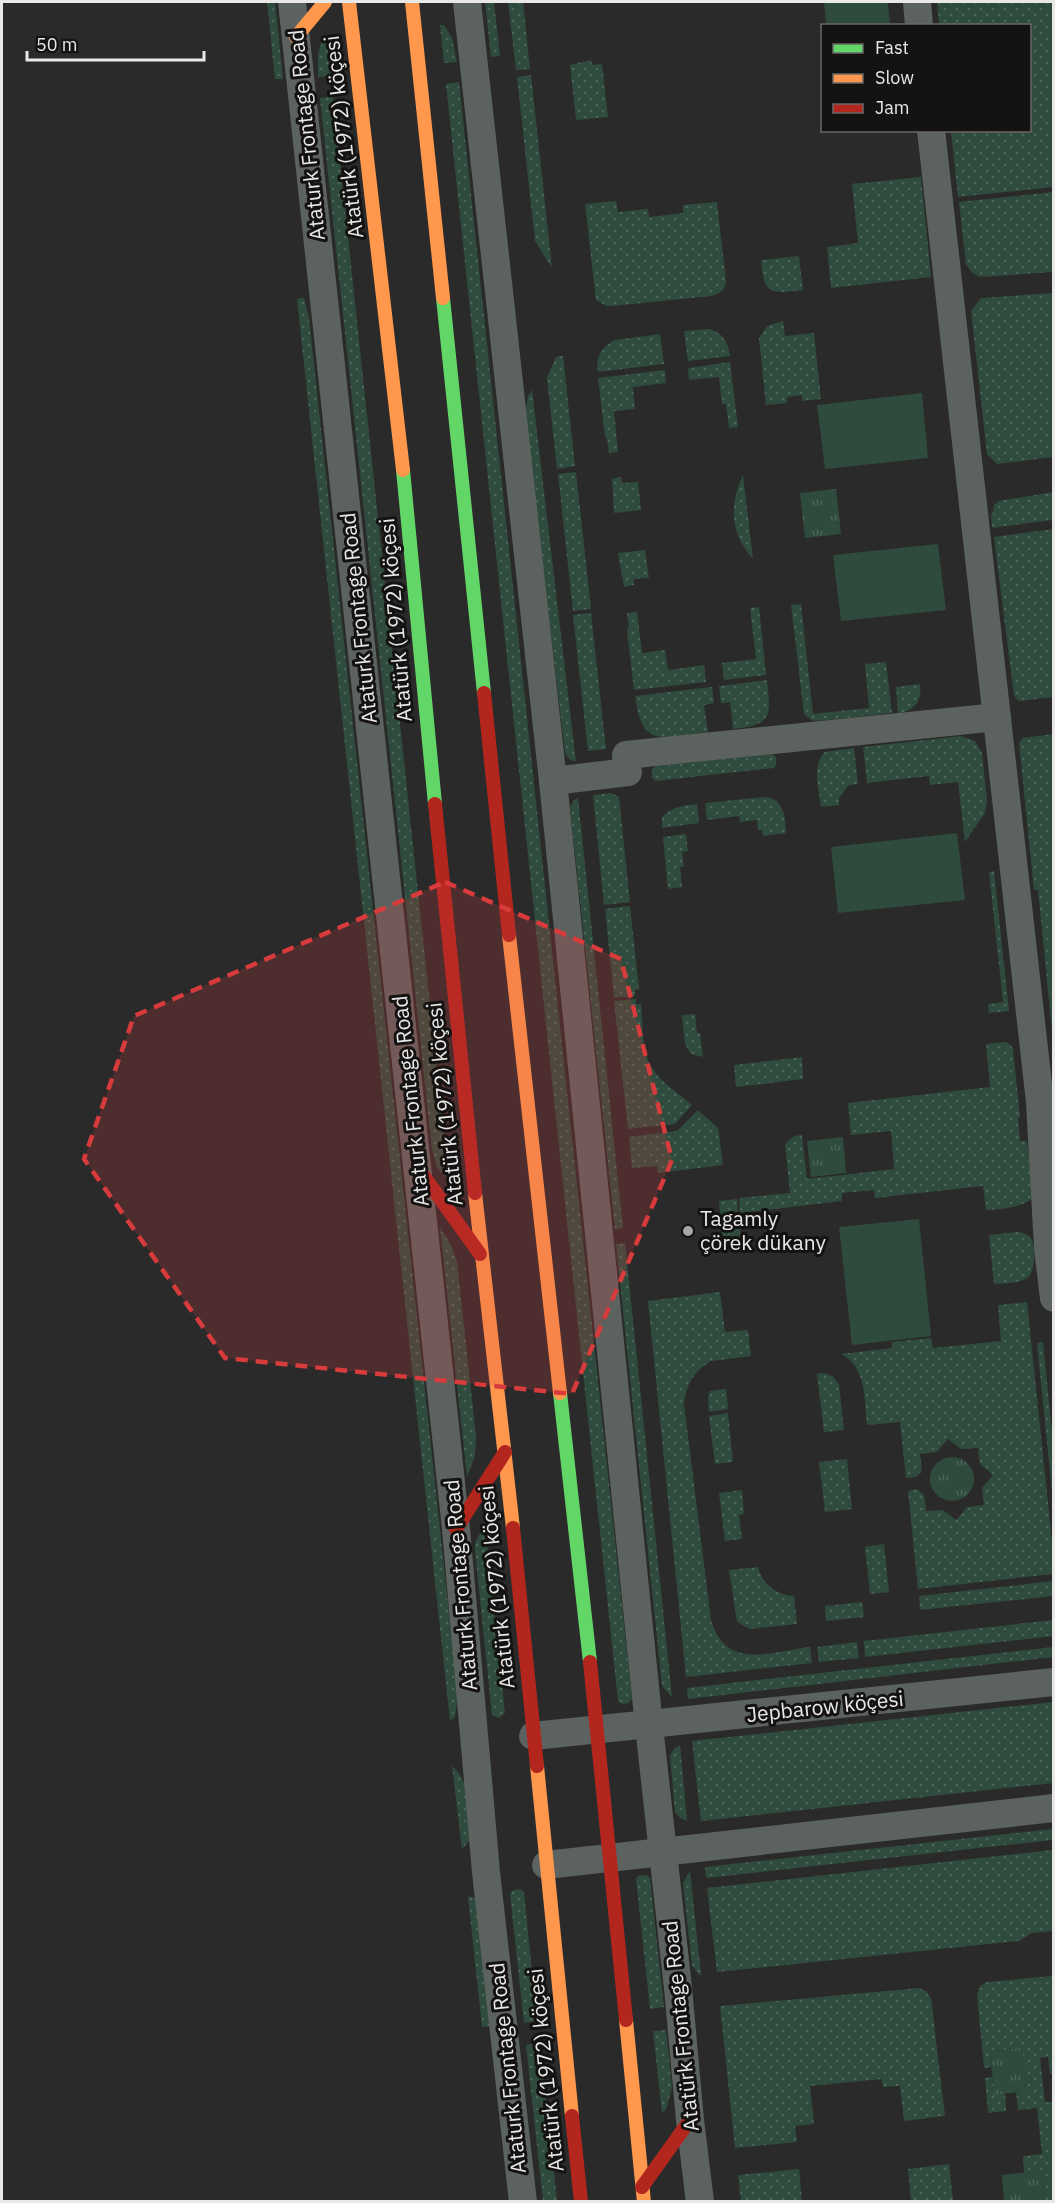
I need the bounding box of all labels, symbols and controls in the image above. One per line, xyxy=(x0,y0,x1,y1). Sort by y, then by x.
scale bar xyxy=(27,24,204,62)
legend xyxy=(821,24,1031,132)
street label: Ataturk Frontage Road xyxy=(281,28,331,242)
text: 50 m xyxy=(36,33,78,56)
street label: Atatürk (1972) köçesi xyxy=(317,34,369,240)
text: Fast xyxy=(875,36,909,59)
text: Slow xyxy=(875,66,914,89)
text: Jam xyxy=(875,96,910,119)
street label: Ataturk Frontage Road xyxy=(333,511,383,725)
street label: Atatürk (1972) köçesi xyxy=(372,517,418,723)
street label: Ataturk Frontage Road xyxy=(385,994,435,1208)
street label: Atatürk (1972) köçesi xyxy=(419,1001,469,1207)
place label: Tagamly çörek dükany xyxy=(700,1204,826,1256)
marker: Tagamly çörek dükany xyxy=(681,1224,695,1238)
street label: Ataturk Frontage Road xyxy=(437,1478,483,1692)
street label: Atatürk (1972) köçesi xyxy=(471,1484,521,1690)
street label: Jepbarow köçesi xyxy=(745,1684,905,1728)
street label: Atatürk Frontage Road xyxy=(655,1919,705,2133)
street label: Ataturk Frontage Road xyxy=(482,1961,532,2175)
street label: Atatürk (1972) köçesi xyxy=(520,1967,570,2173)

